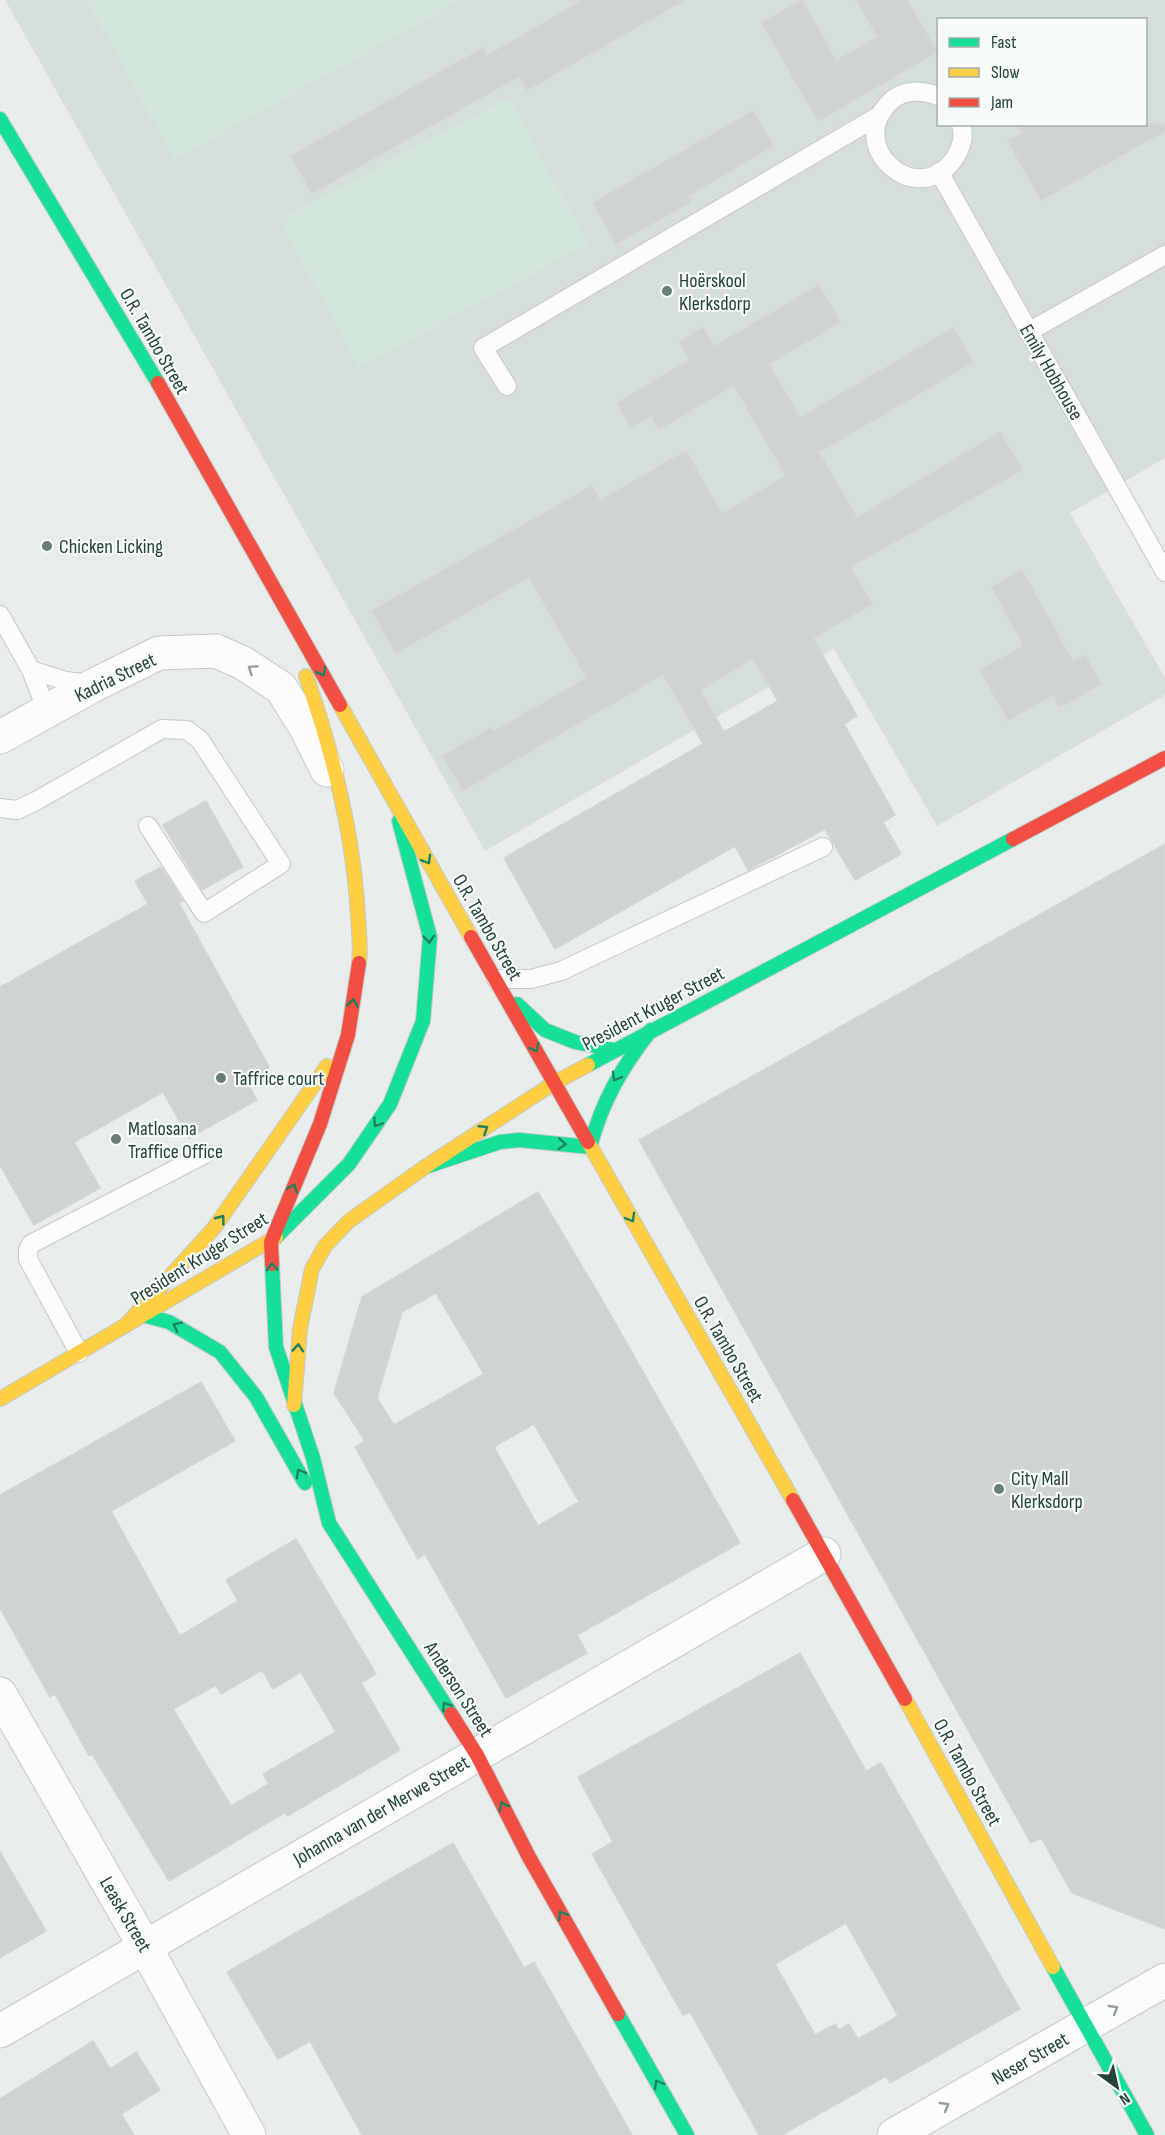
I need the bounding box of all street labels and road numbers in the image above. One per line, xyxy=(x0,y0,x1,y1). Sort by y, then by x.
street label: O.R. Tambo Street xyxy=(114,284,194,399)
street label: Emily Hobhouse xyxy=(1014,320,1088,425)
street label: Kadria Street xyxy=(71,648,160,708)
street label: O.R. Tambo Street xyxy=(447,870,527,985)
street label: President Kruger Street xyxy=(578,961,729,1056)
street label: President Kruger Street xyxy=(126,1207,273,1311)
street label: O.R. Tambo Street xyxy=(688,1292,768,1407)
street label: Anderson Street xyxy=(418,1637,498,1742)
street label: O.R. Tambo Street xyxy=(928,1715,1006,1830)
street label: Johanna van der Merwe Street xyxy=(288,1751,474,1872)
street label: Leask Street xyxy=(94,1873,156,1956)
street label: Neser Street xyxy=(988,2027,1073,2090)

